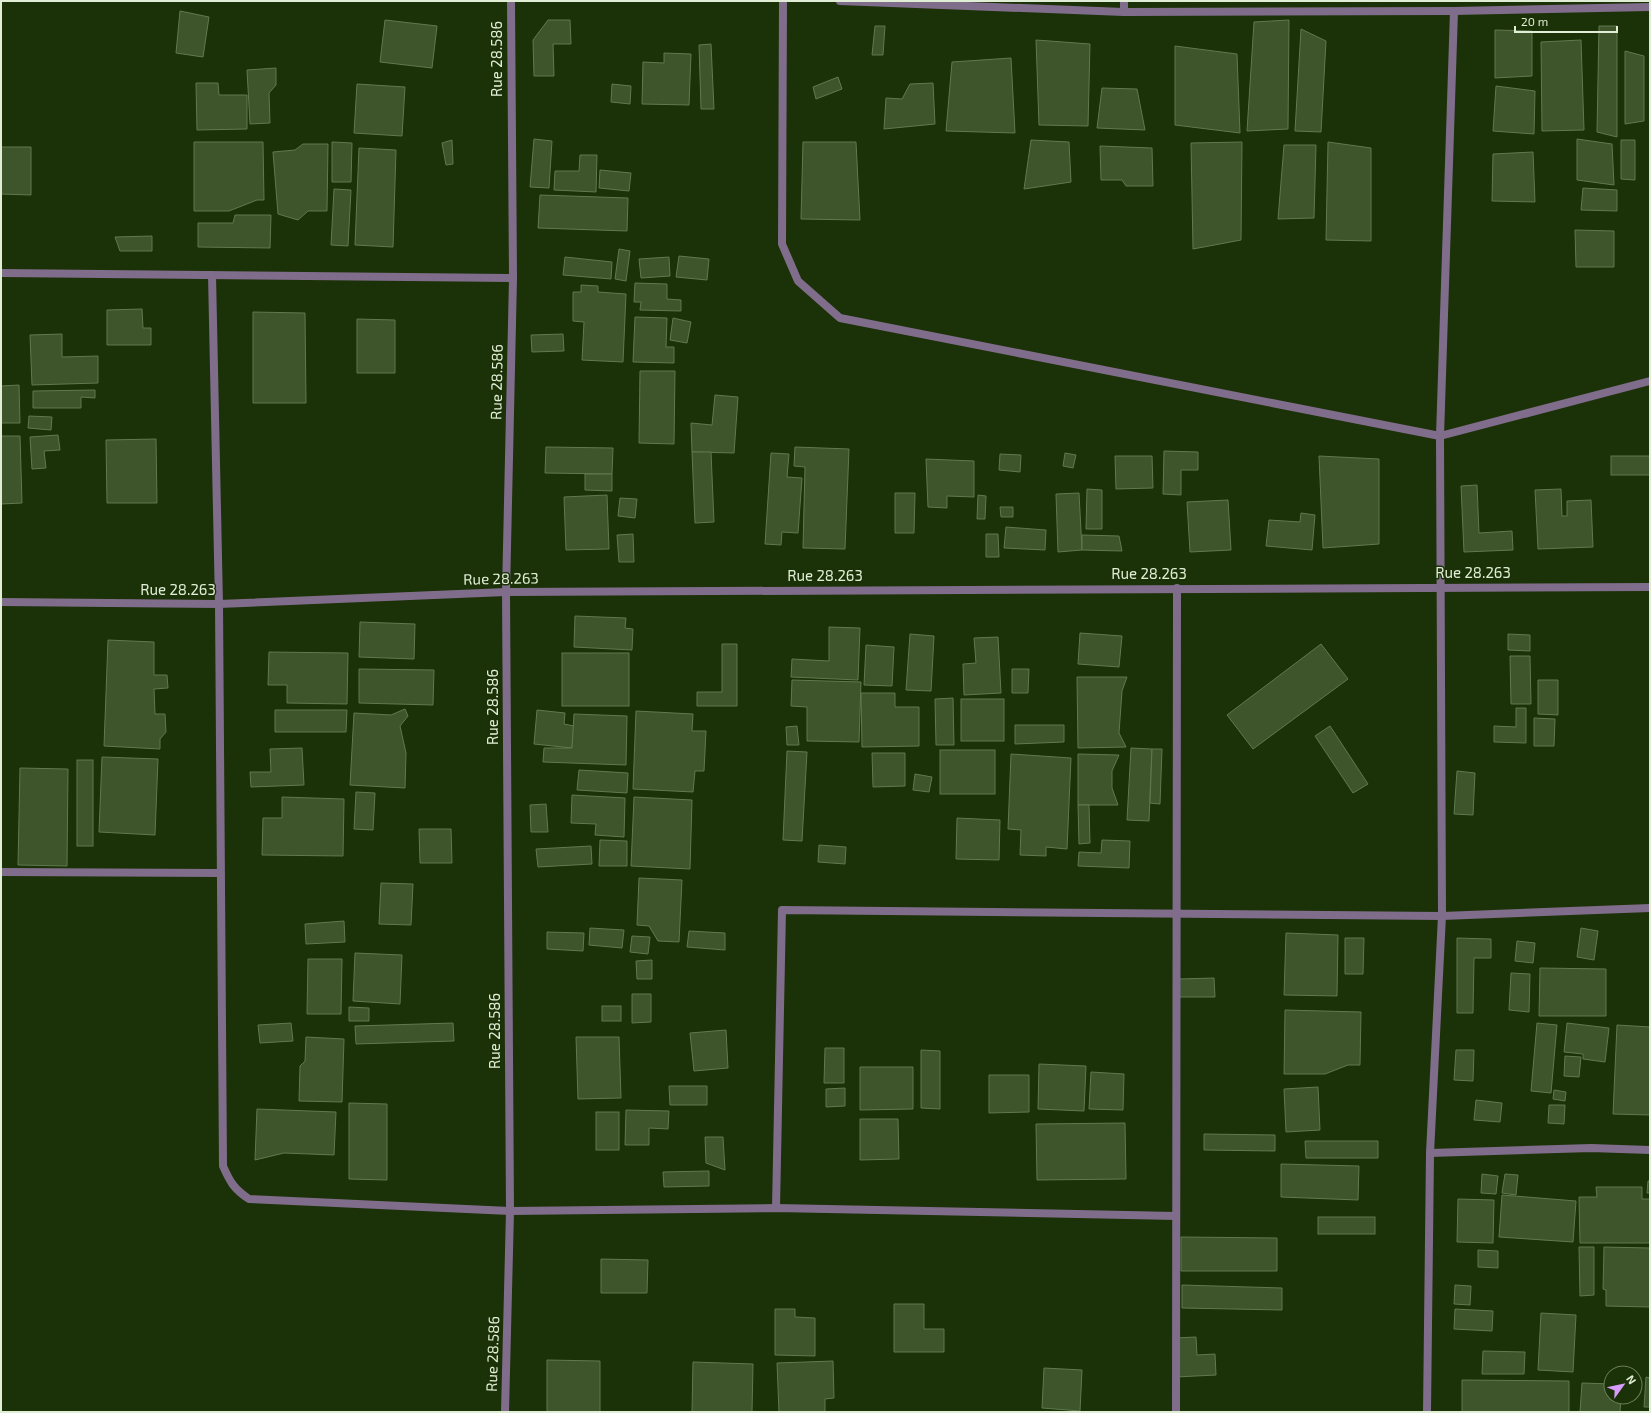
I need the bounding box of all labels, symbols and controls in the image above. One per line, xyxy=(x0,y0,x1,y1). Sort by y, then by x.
scale bar xyxy=(1515,8,1617,34)
text: 20 m xyxy=(1521,14,1548,28)
street label: Rue 28.586 xyxy=(487,21,505,97)
street label: Rue 28.586 xyxy=(486,344,506,420)
street label: Rue 28.263 xyxy=(1435,563,1511,581)
street label: Rue 28.263 xyxy=(1111,564,1187,582)
street label: Rue 28.263 xyxy=(787,566,863,584)
street label: Rue 28.263 xyxy=(463,568,539,588)
street label: Rue 28.263 xyxy=(140,580,216,598)
street label: Rue 28.586 xyxy=(483,669,501,745)
street label: Rue 28.586 xyxy=(485,993,503,1069)
street label: Rue 28.586 xyxy=(482,1316,502,1392)
north arrow xyxy=(1603,1365,1643,1405)
text: N xyxy=(1624,1372,1639,1386)

